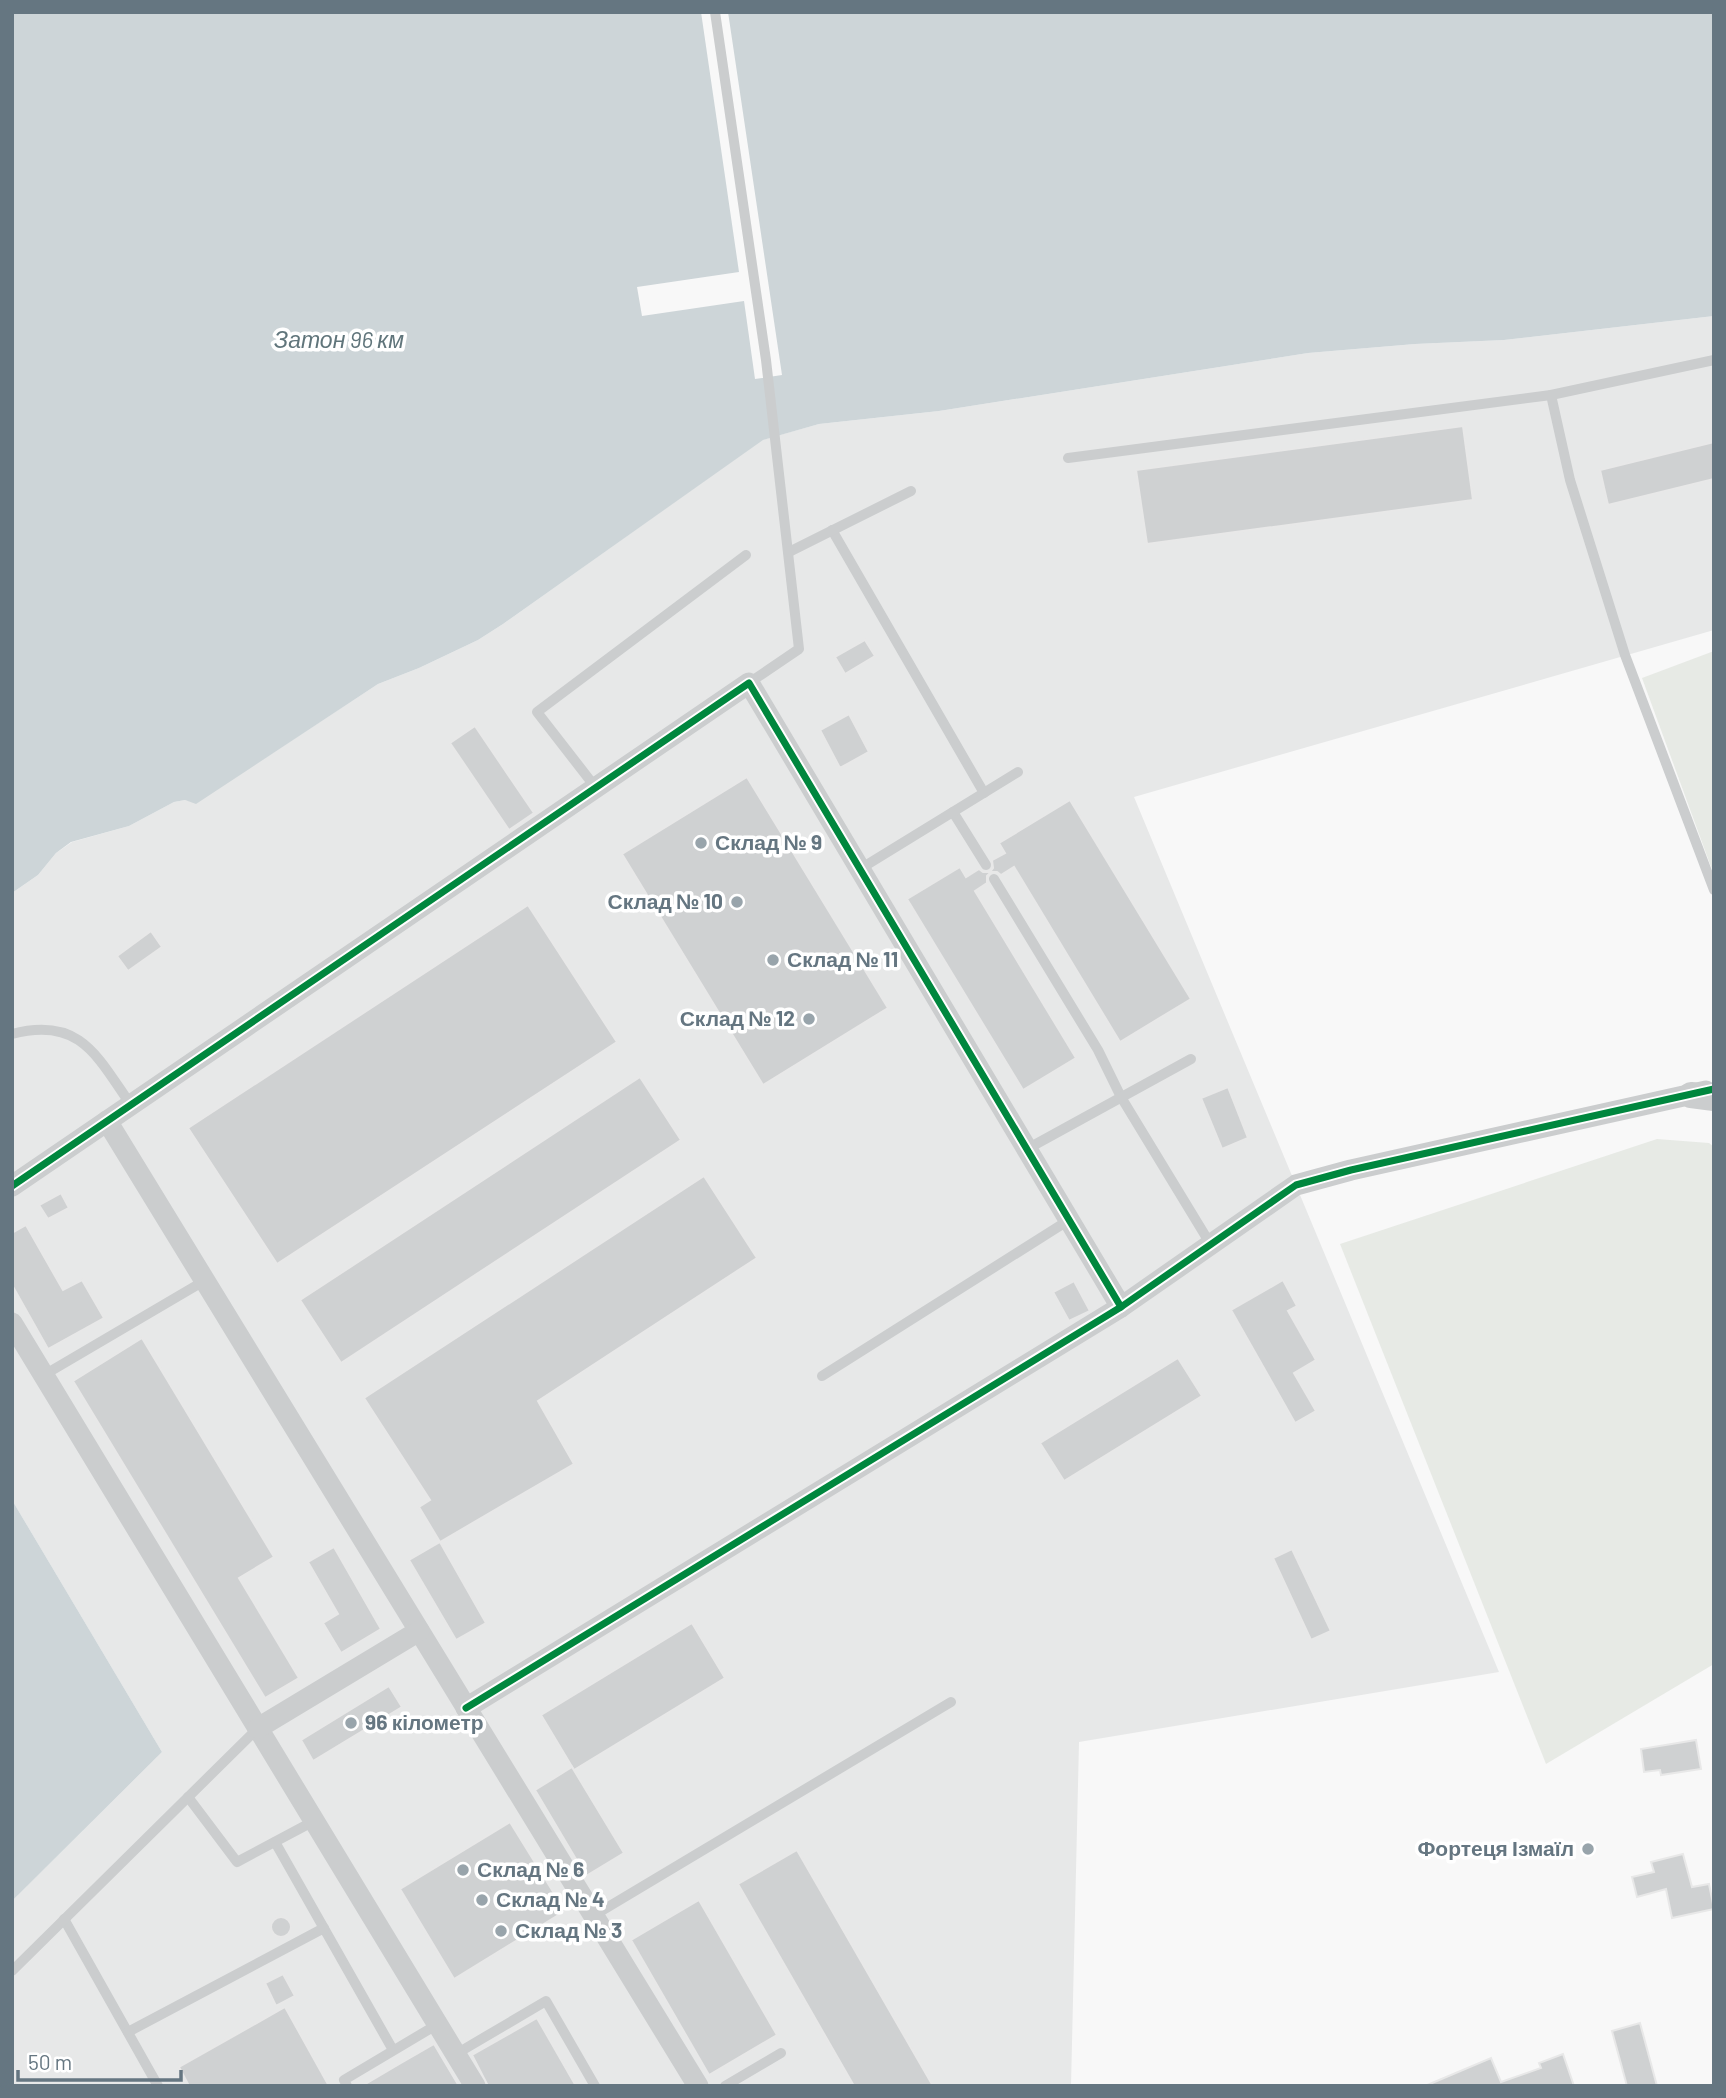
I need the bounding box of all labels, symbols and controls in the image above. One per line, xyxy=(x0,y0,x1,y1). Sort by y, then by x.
water label: Затон 96 км xyxy=(274,325,404,353)
place label: Склад № 9 xyxy=(715,829,822,854)
marker: Склад № 9 xyxy=(693,835,709,851)
place label: Склад № 10 xyxy=(608,888,723,913)
marker: Склад № 10 xyxy=(729,894,745,910)
place label: Склад № 11 xyxy=(787,946,898,971)
marker: Склад № 11 xyxy=(765,952,781,968)
place label: Склад № 12 xyxy=(680,1005,795,1030)
marker: Склад № 12 xyxy=(801,1011,817,1027)
place label: 96 кілометр xyxy=(365,1709,484,1734)
marker: 96 кілометр xyxy=(343,1715,359,1731)
place label: Фортеця Ізмаїл xyxy=(1417,1835,1574,1860)
marker: Фортеця Ізмаїл xyxy=(1580,1841,1596,1857)
place label: Склад № 6 xyxy=(477,1856,584,1881)
marker: Склад № 6 xyxy=(455,1862,471,1878)
place label: Склад № 4 xyxy=(496,1886,605,1911)
marker: Склад № 4 xyxy=(474,1892,490,1908)
place label: Склад № 3 xyxy=(515,1917,622,1942)
marker: Склад № 3 xyxy=(493,1923,509,1939)
scale bar xyxy=(18,2038,180,2082)
text: 50 m xyxy=(28,2049,72,2074)

